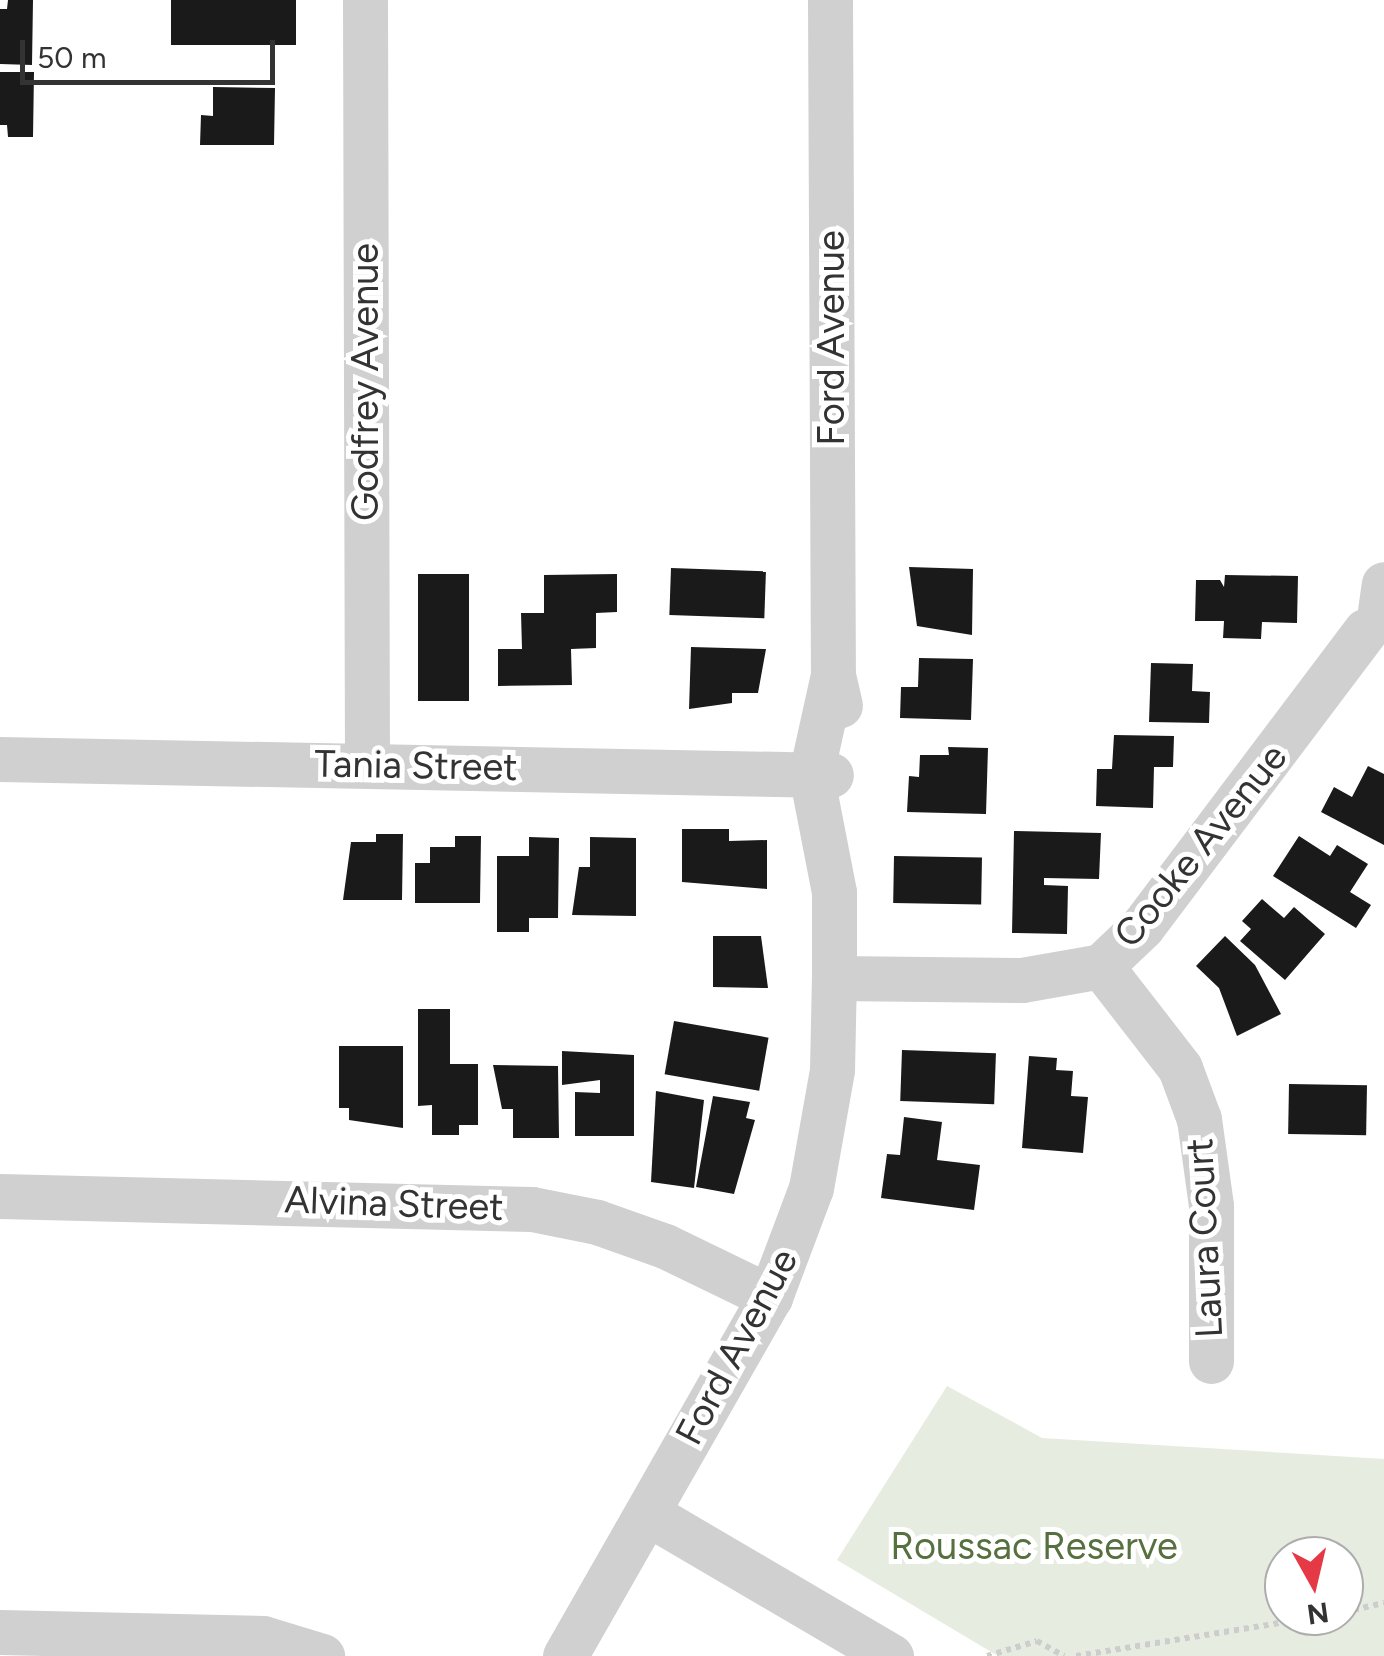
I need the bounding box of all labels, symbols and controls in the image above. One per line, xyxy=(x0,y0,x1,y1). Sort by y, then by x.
scale bar xyxy=(25,20,280,82)
text: 50 m xyxy=(37,39,106,76)
street label: Ford Avenue xyxy=(809,230,855,446)
street label: Godfrey Avenue xyxy=(343,243,389,521)
street label: Cooke Avenue xyxy=(1105,735,1297,957)
street label: Tania Street xyxy=(314,741,518,791)
street label: Laura Court xyxy=(1177,1137,1233,1339)
street label: Alvina Street xyxy=(284,1177,504,1231)
street label: Ford Avenue xyxy=(666,1241,808,1453)
park label: Roussac Reserve xyxy=(890,1524,1178,1570)
north arrow xyxy=(1264,1536,1364,1636)
text: N xyxy=(1305,1595,1331,1632)

